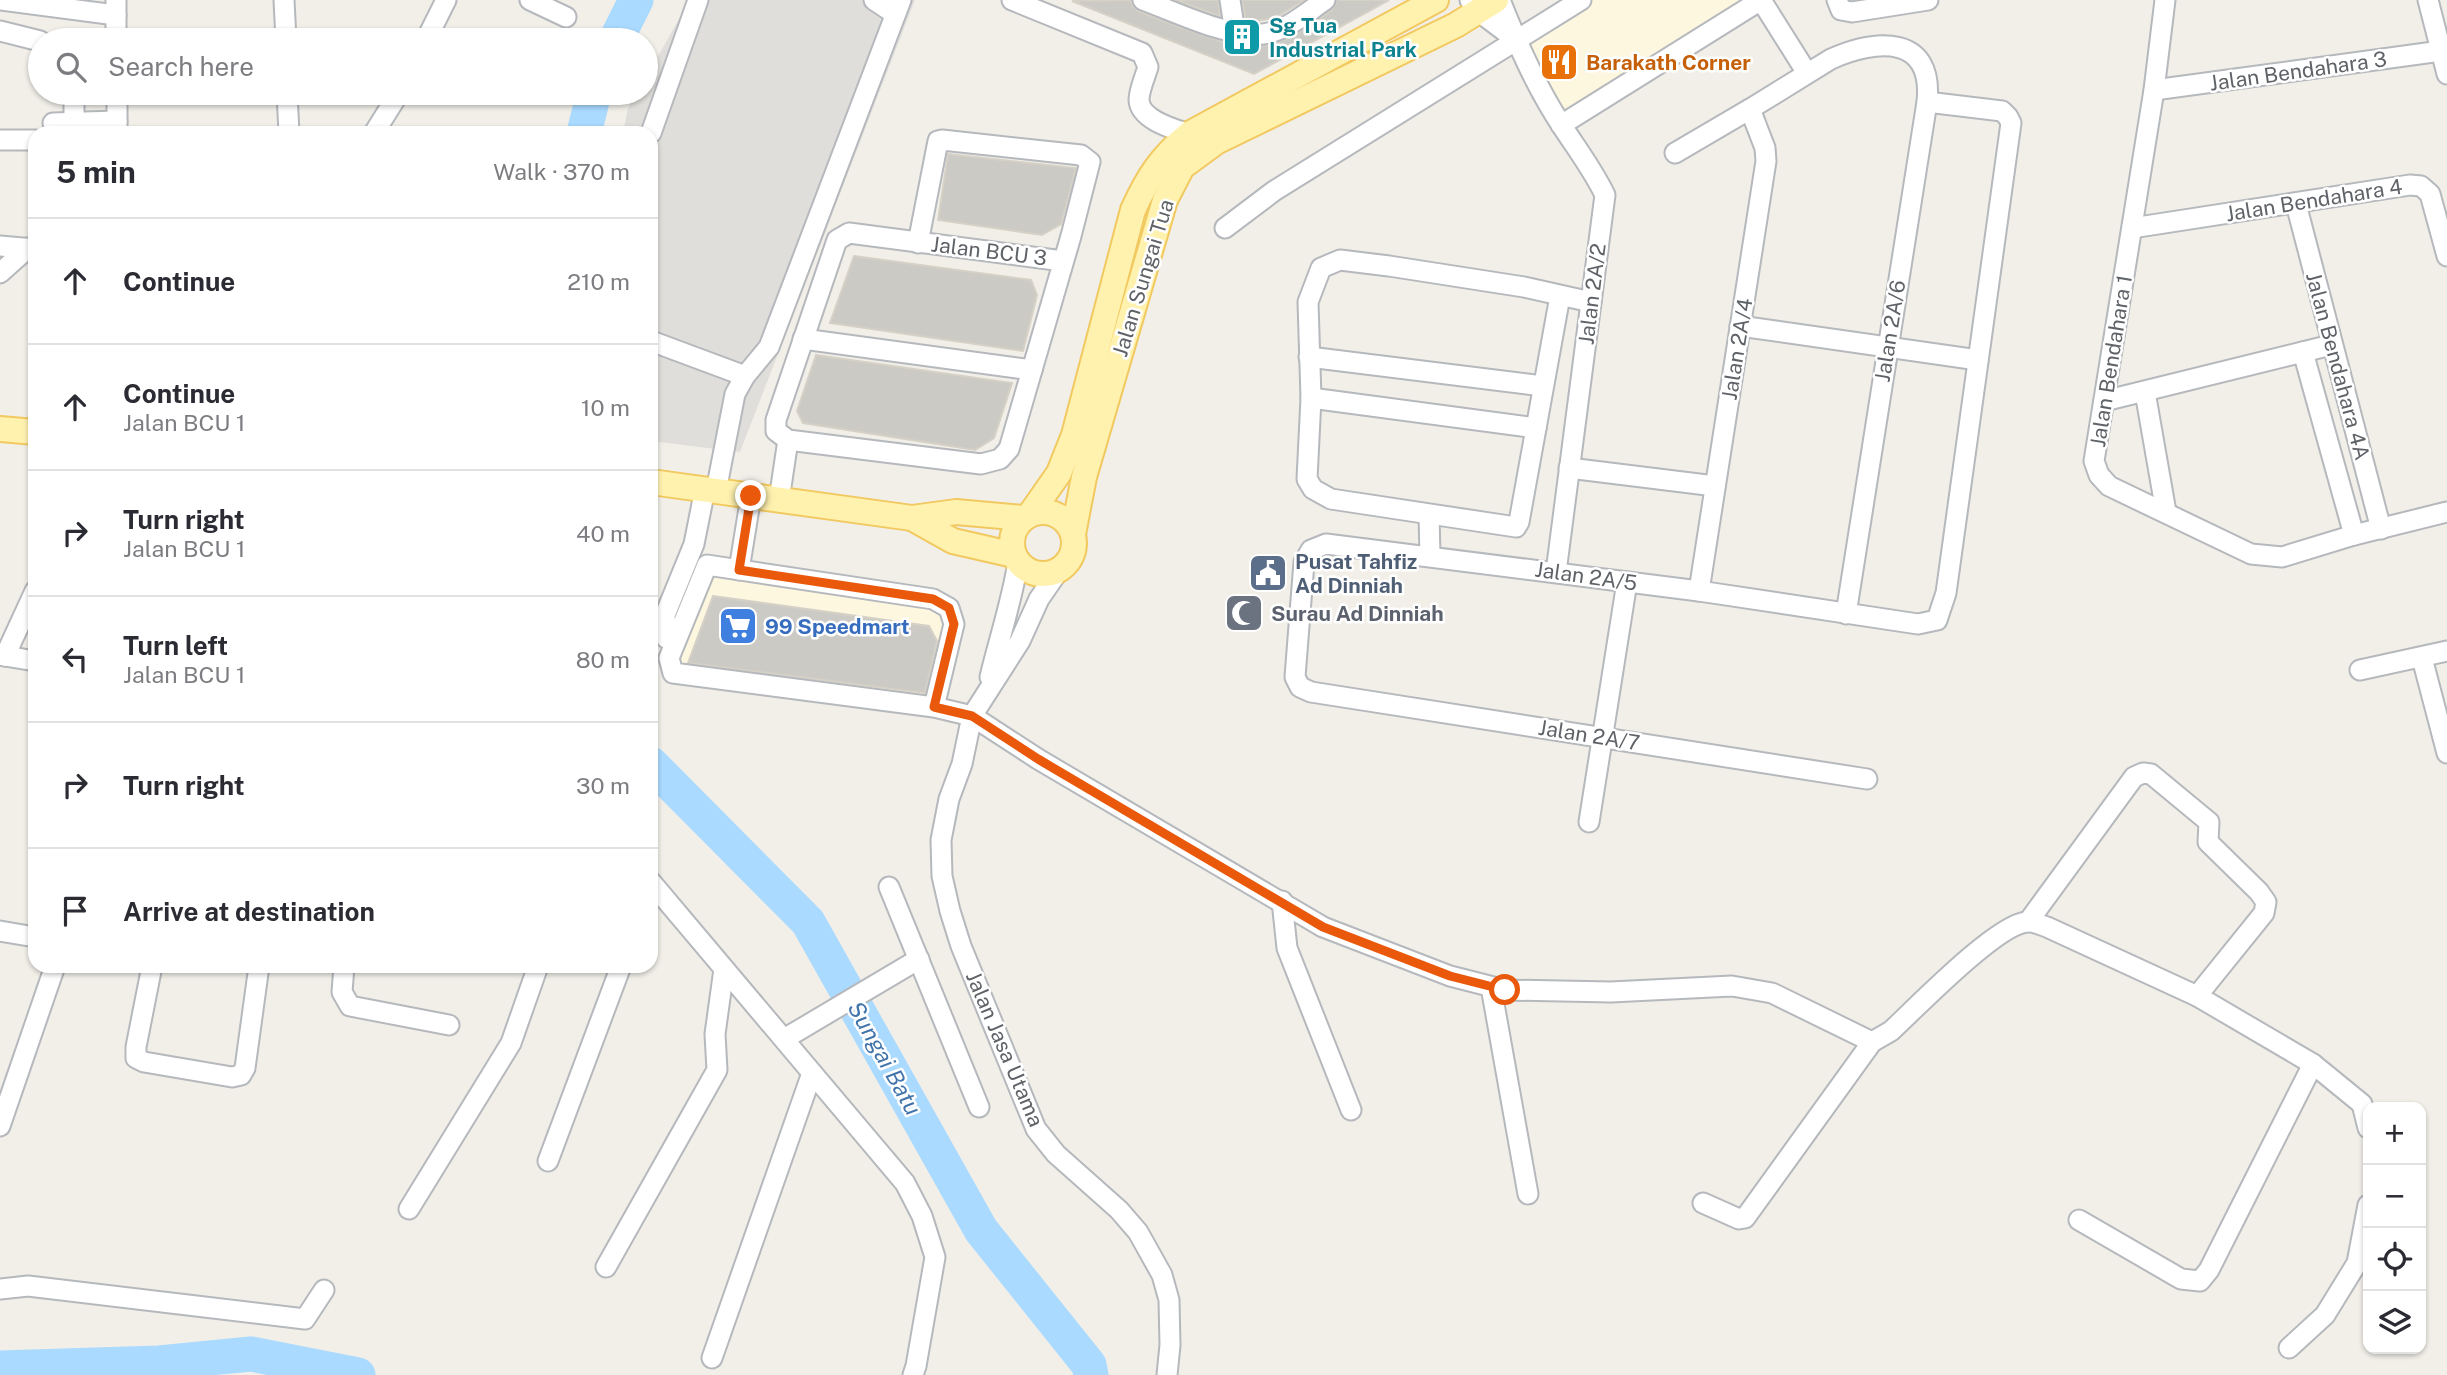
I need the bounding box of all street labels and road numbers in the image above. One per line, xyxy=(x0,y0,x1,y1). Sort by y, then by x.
street label: Jalan Bendahara 3 xyxy=(2208,46,2388,96)
street label: Jalan Bendahara 4 xyxy=(2224,174,2404,226)
street label: Jalan Sungai Tua xyxy=(1107,196,1179,360)
street label: Jalan BCU 3 xyxy=(930,232,1048,270)
street label: Jalan 2A/2 xyxy=(1573,242,1611,346)
street label: Jalan Bendahara 4A xyxy=(2301,269,2375,463)
street label: Jalan Bendahara 1 xyxy=(2085,273,2137,449)
street label: Jalan 2A/6 xyxy=(1870,278,1910,384)
street label: Jalan 2A/4 xyxy=(1717,296,1757,402)
street label: Jalan 2A/5 xyxy=(1533,556,1639,596)
street label: Jalan 2A/7 xyxy=(1537,715,1641,755)
street label: Jalan Jasa Utama xyxy=(961,968,1049,1130)

